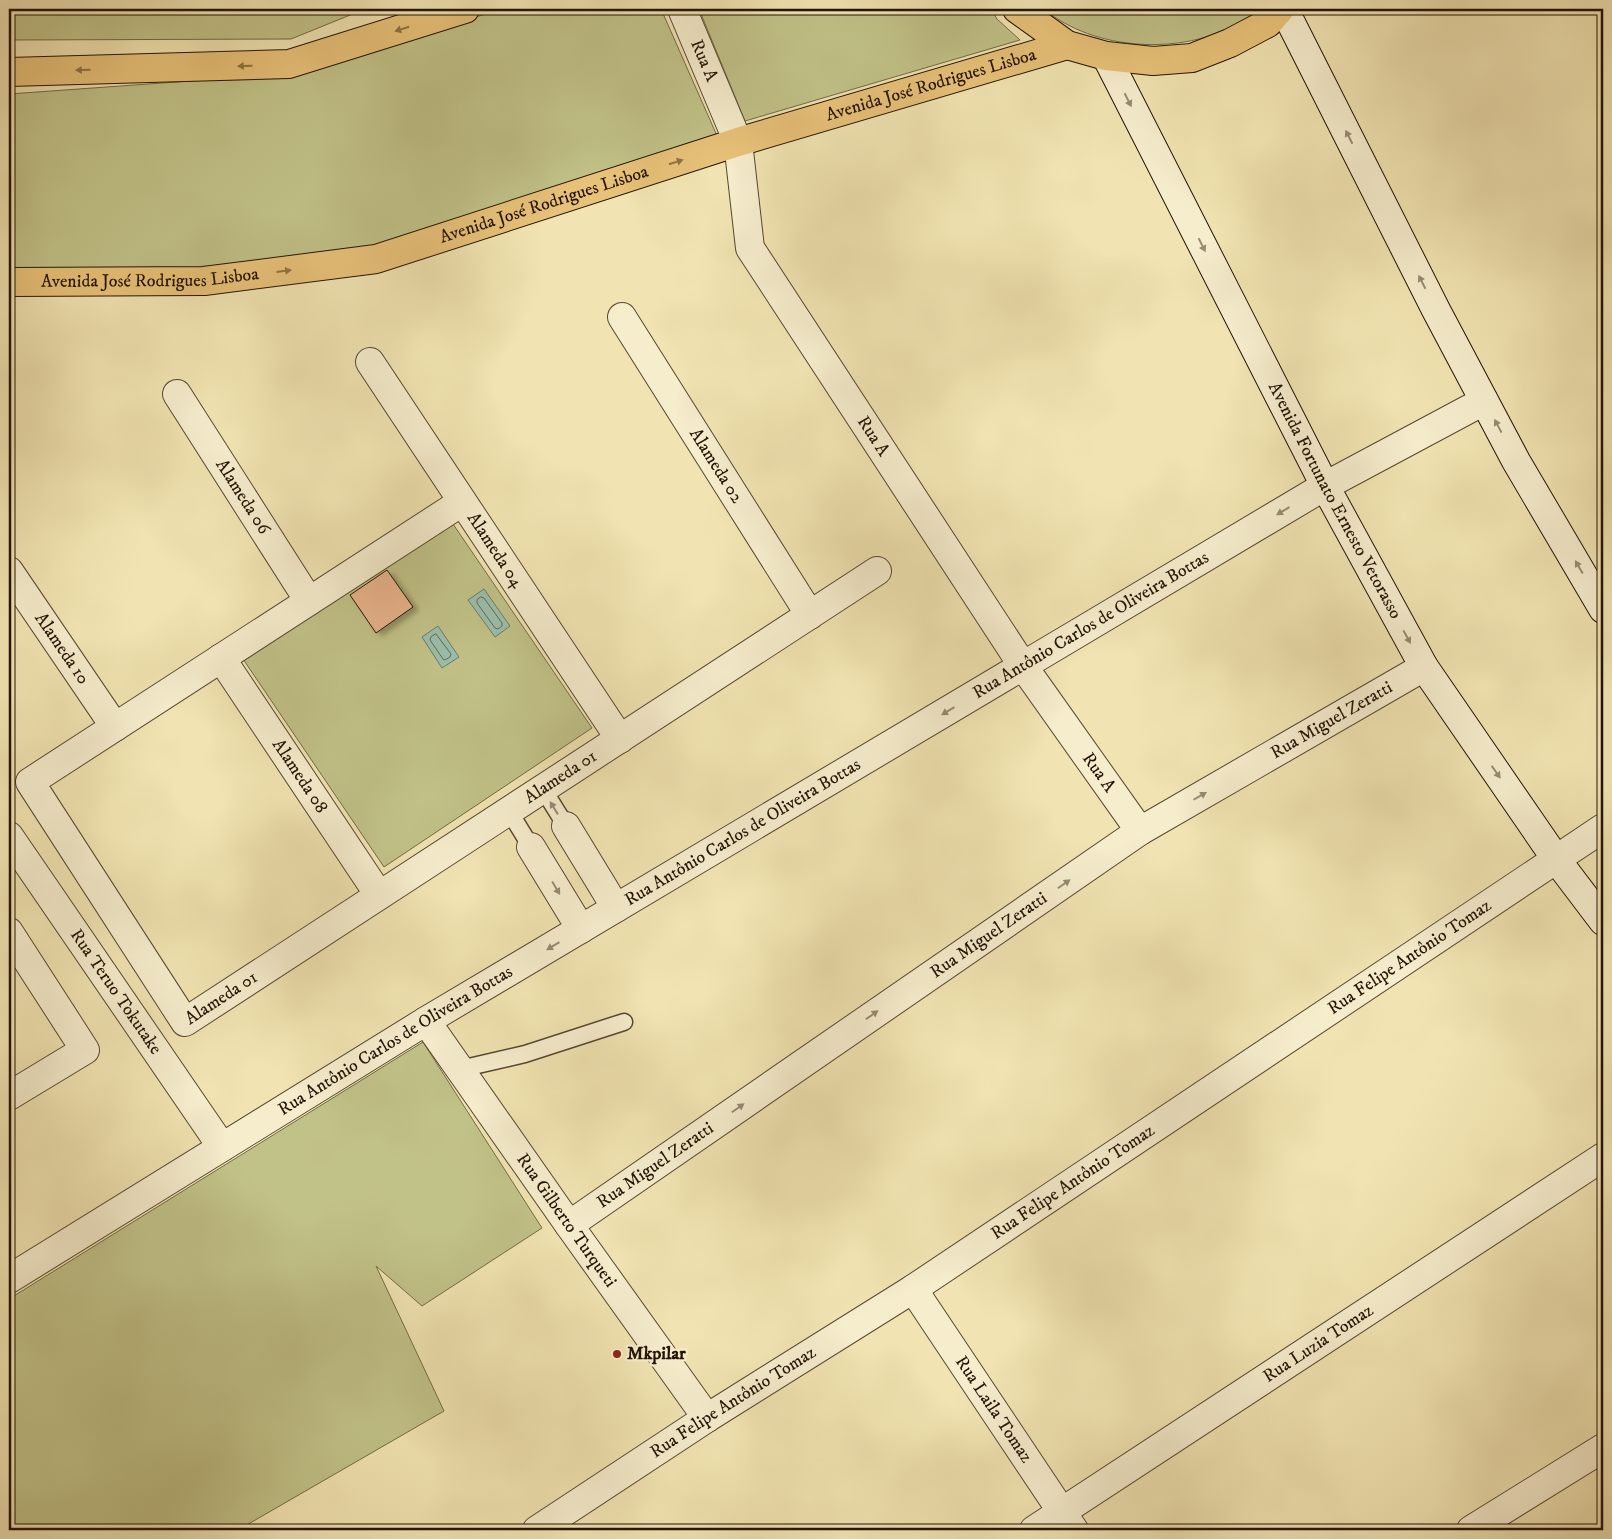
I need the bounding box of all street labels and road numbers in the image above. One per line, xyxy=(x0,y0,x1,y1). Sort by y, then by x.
street label: Rua A xyxy=(685,36,723,85)
street label: Avenida José Rodrigues Lisboa xyxy=(823,44,1039,127)
street label: Avenida José Rodrigues Lisboa xyxy=(437,161,652,249)
street label: Avenida José Rodrigues Lisboa xyxy=(41,263,260,293)
street label: Avenida Fortunato Ernesto Vetorasso xyxy=(1263,378,1407,623)
street label: Rua A xyxy=(852,412,894,461)
street label: Alameda 02 xyxy=(684,424,748,508)
street label: Alameda 06 xyxy=(210,455,275,539)
street label: Alameda 04 xyxy=(462,508,528,593)
street label: Rua Antônio Carlos de Oliveira Bottas xyxy=(969,547,1213,704)
street label: Alameda 10 xyxy=(30,609,94,689)
street label: Rua Miguel Zeratti xyxy=(1267,677,1396,764)
street label: Alameda 08 xyxy=(267,735,332,817)
street label: Alameda 01 xyxy=(520,745,601,809)
street label: Rua A xyxy=(1077,748,1121,797)
street label: Rua Antônio Carlos de Oliveira Bottas xyxy=(621,754,865,911)
street label: Rua Miguel Zeratti xyxy=(926,887,1051,983)
street label: Rua Felipe Antônio Tomaz xyxy=(1324,895,1496,1020)
street label: Rua Teruo Tokutake xyxy=(65,925,166,1059)
street label: Rua Antônio Carlos de Oliveira Bottas xyxy=(274,961,517,1121)
street label: Alameda 01 xyxy=(181,967,262,1030)
street label: Rua Miguel Zeratti xyxy=(593,1117,718,1213)
street label: Rua Felipe Antônio Tomaz xyxy=(987,1120,1159,1245)
street label: Rua Gilberto Turqueti xyxy=(511,1149,621,1292)
street label: Rua Luzia Tomaz xyxy=(1259,1299,1378,1388)
street label: Rua Felipe Antônio Tomaz xyxy=(646,1341,820,1463)
street label: Rua Laila Tomaz xyxy=(950,1352,1037,1467)

